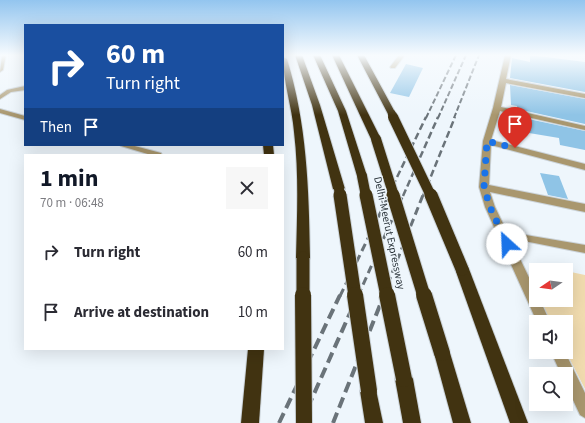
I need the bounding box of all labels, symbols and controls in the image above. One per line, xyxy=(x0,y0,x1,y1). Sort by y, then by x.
text: 60 m xyxy=(106,34,165,74)
icon: right xyxy=(40,40,92,92)
text: Turn right xyxy=(106,71,180,96)
pin xyxy=(498,107,532,148)
icon: arrive xyxy=(504,113,526,135)
icon: arrive xyxy=(80,116,102,138)
text: Then xyxy=(40,117,72,138)
text: 1 min xyxy=(40,161,98,196)
button: close xyxy=(226,167,268,209)
street label: Delhi-Meerut Expressway xyxy=(370,175,409,291)
text: 70 m · 06:48 xyxy=(40,194,104,212)
position arrow xyxy=(486,223,528,265)
icon: right xyxy=(40,241,62,263)
text: Turn right xyxy=(74,242,140,263)
text: 60 m xyxy=(238,242,268,263)
north arrow xyxy=(529,263,573,307)
map controls xyxy=(529,263,573,411)
icon: arrive xyxy=(40,301,62,323)
text: Arrive at destination xyxy=(74,302,209,323)
text: 10 m xyxy=(238,302,268,323)
button: sound xyxy=(529,315,573,359)
button: search xyxy=(529,367,573,411)

